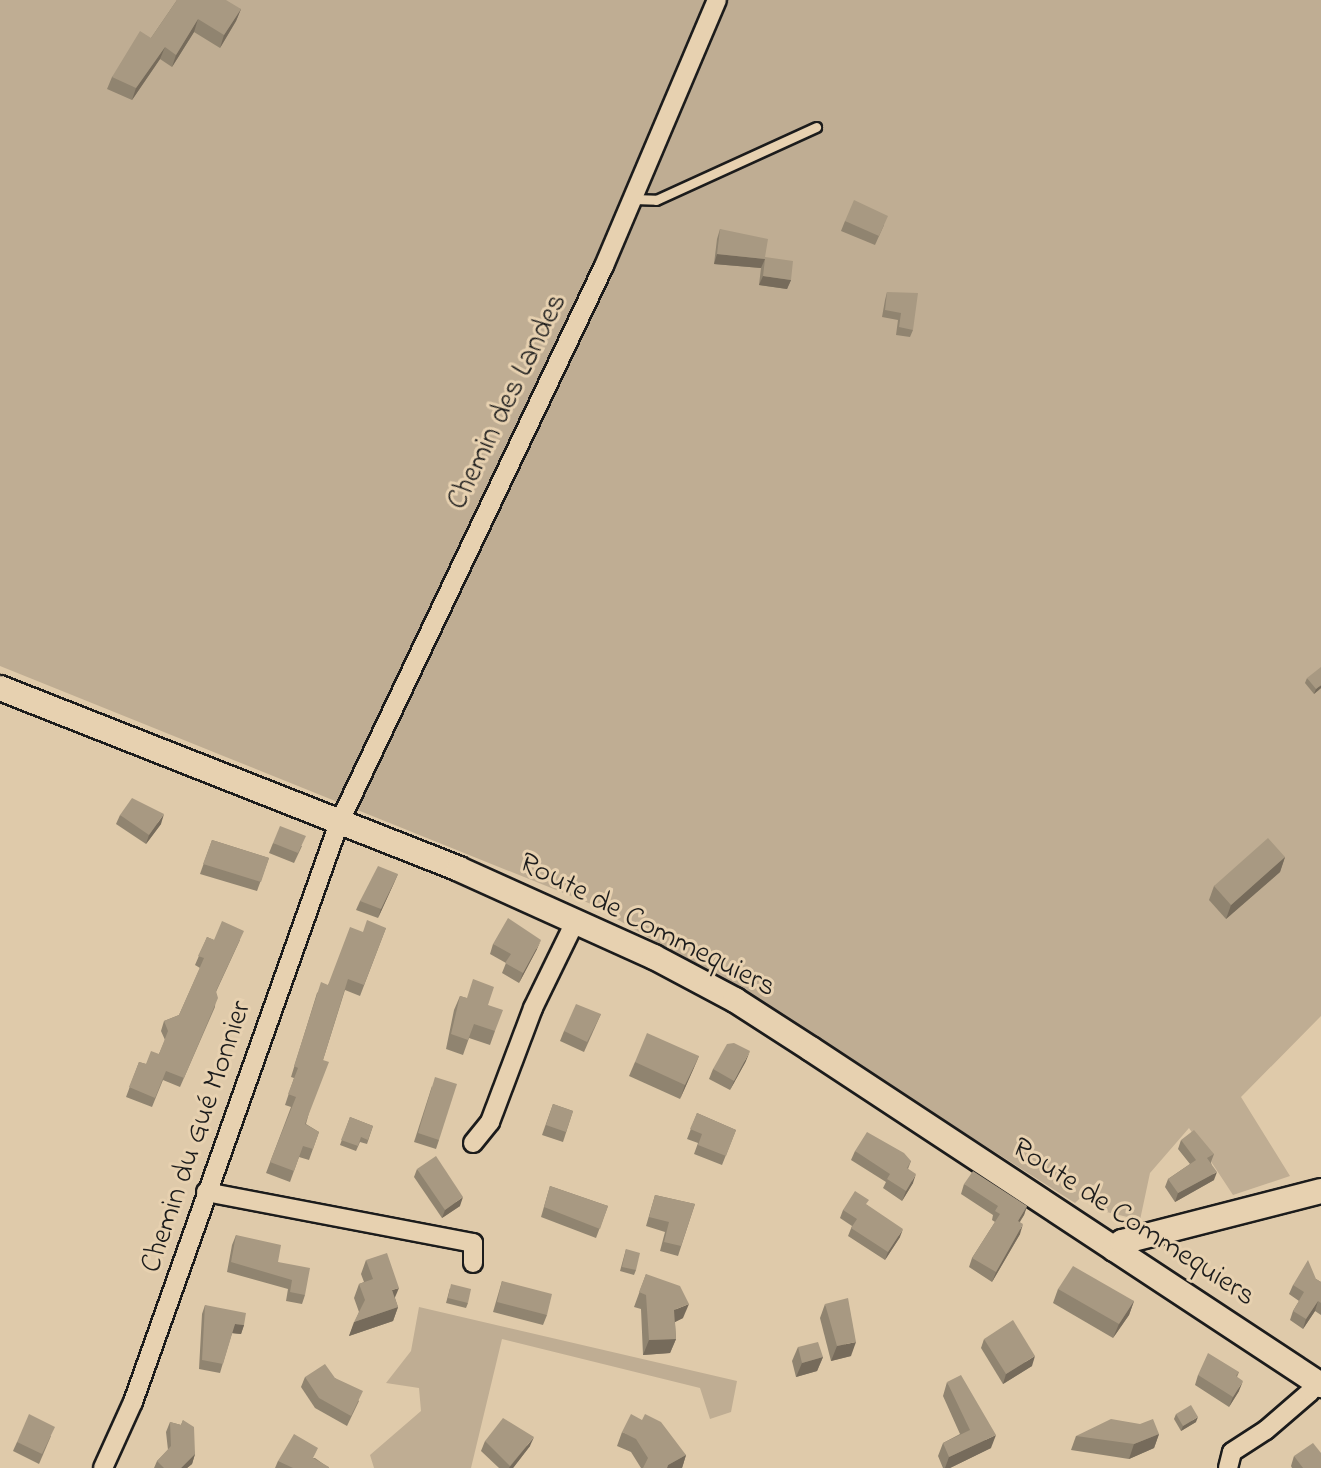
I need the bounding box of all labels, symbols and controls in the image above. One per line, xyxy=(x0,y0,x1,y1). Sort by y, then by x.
street label: Chemin des Landes xyxy=(440,288,576,516)
street label: Route de Commequiers xyxy=(513,846,781,1006)
street label: Chemin du Gué Monnier xyxy=(134,996,260,1278)
street label: Route de Commequiers xyxy=(1004,1131,1262,1315)

